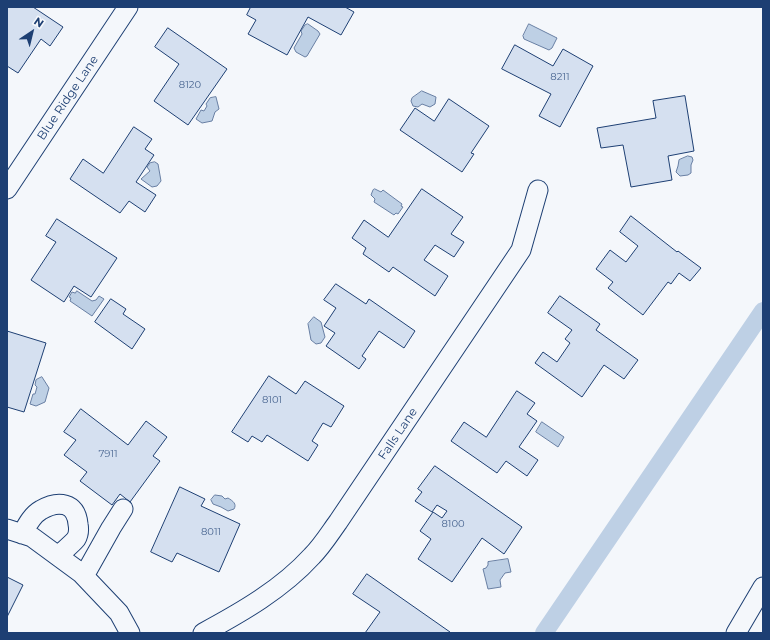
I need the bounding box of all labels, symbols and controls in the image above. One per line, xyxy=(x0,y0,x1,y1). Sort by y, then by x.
north arrow xyxy=(12,12,52,52)
text: N xyxy=(31,14,47,30)
street label: Blue Ridge Lane xyxy=(34,53,102,143)
house number: 8211 xyxy=(550,71,570,83)
house number: 8120 xyxy=(179,79,201,91)
house number: 8101 xyxy=(262,394,282,406)
street label: Falls Lane xyxy=(375,405,421,463)
house number: 7911 xyxy=(98,448,118,460)
house number: 8100 xyxy=(441,518,465,530)
house number: 8011 xyxy=(201,526,221,538)

